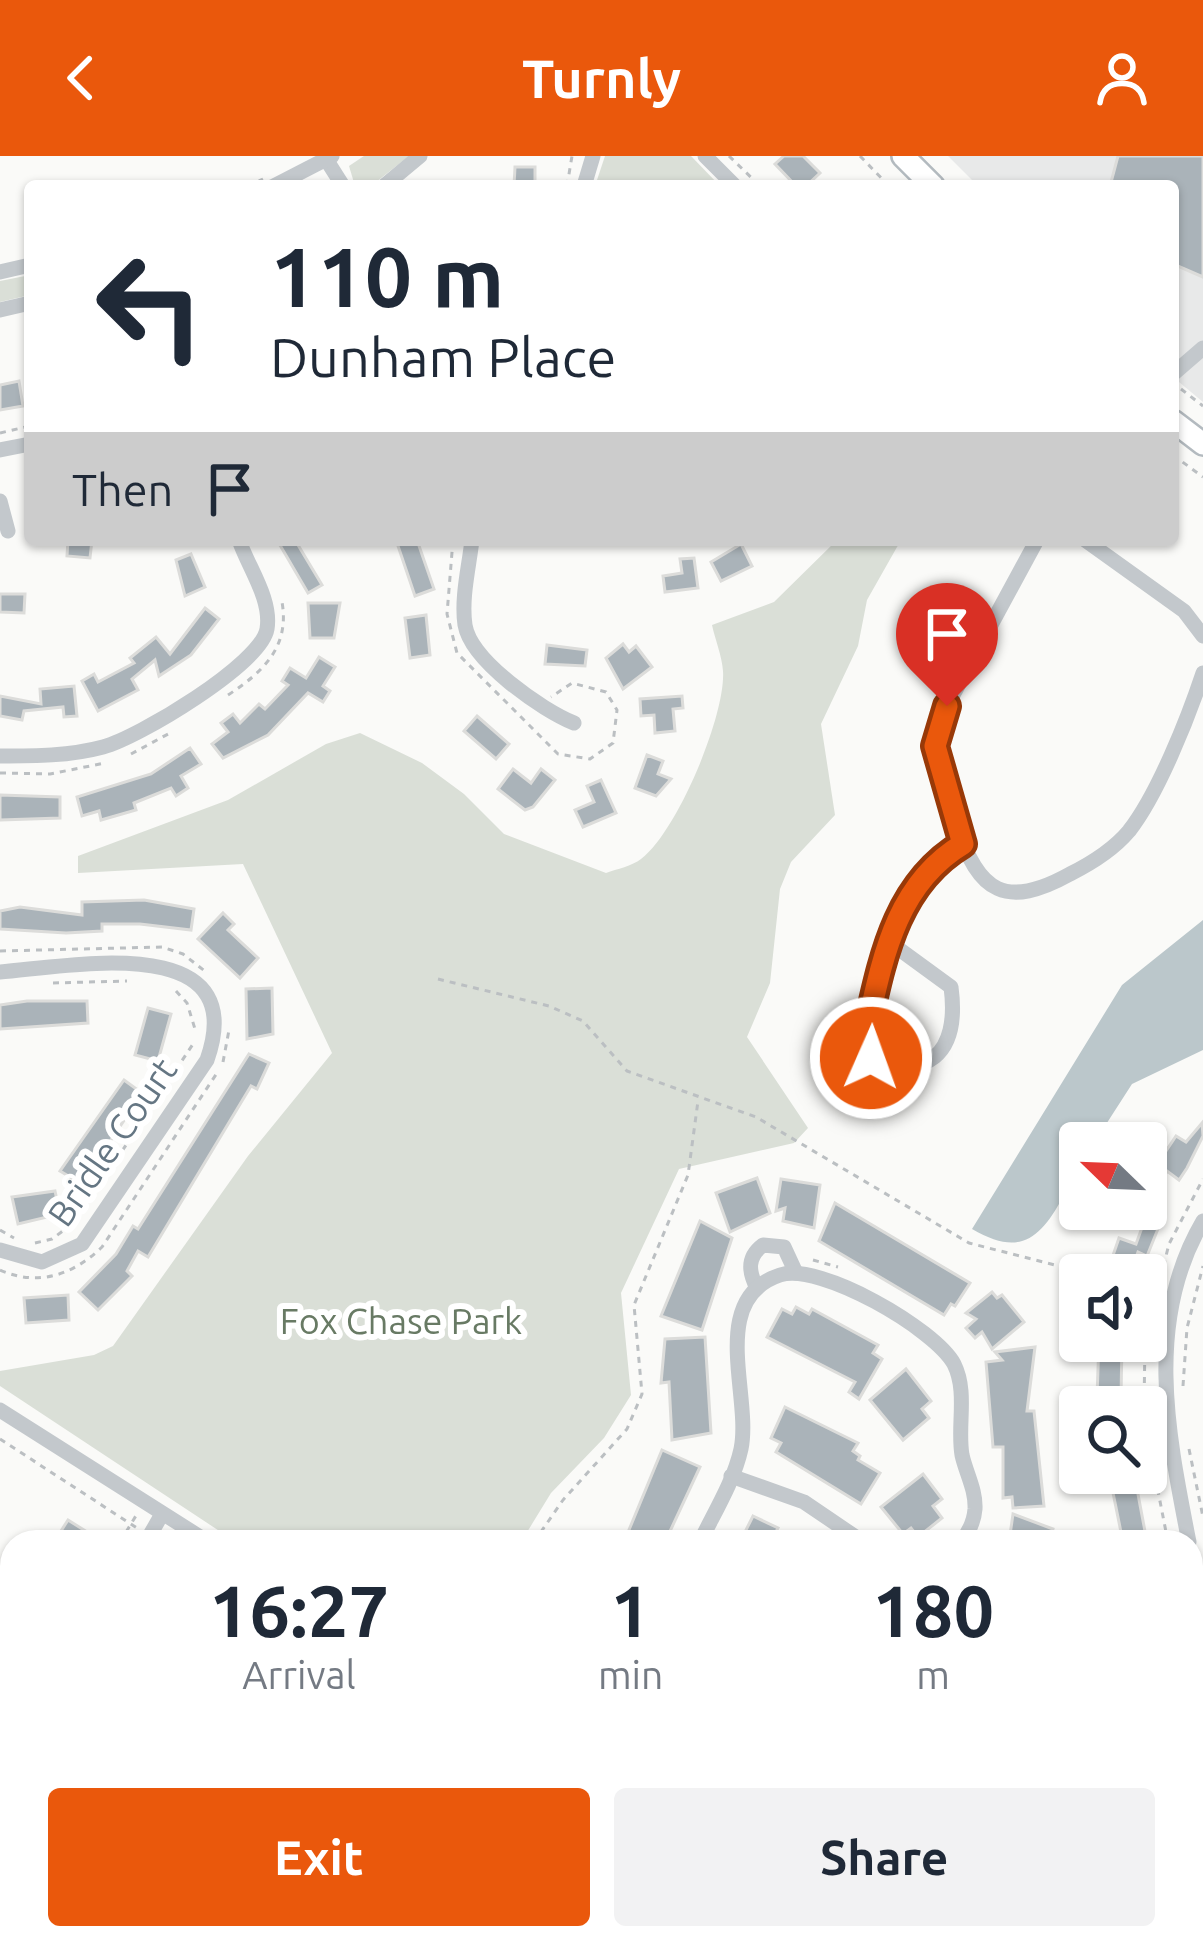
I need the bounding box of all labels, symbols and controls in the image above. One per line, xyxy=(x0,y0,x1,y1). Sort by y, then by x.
icon: back xyxy=(48,45,114,111)
icon: person xyxy=(1089,45,1155,111)
text: Turnly xyxy=(522,48,681,108)
icon: left xyxy=(72,228,228,384)
text: 110 m xyxy=(270,229,504,323)
text: Dunham Place xyxy=(270,327,616,387)
icon: arrive xyxy=(197,456,263,522)
text: Then xyxy=(72,464,173,515)
pin xyxy=(896,583,998,706)
icon: arrive xyxy=(914,601,980,667)
position arrow xyxy=(808,995,934,1121)
street label: Bridle Court xyxy=(39,1050,184,1233)
north arrow xyxy=(1059,1122,1167,1230)
map controls xyxy=(1059,1122,1167,1494)
button: sound xyxy=(1059,1254,1167,1362)
park label: Fox Chase Park xyxy=(280,1300,522,1341)
button: search xyxy=(1059,1386,1167,1494)
text: 16:27 xyxy=(209,1570,389,1651)
text: 1 xyxy=(610,1570,651,1651)
text: 180 xyxy=(872,1570,994,1651)
text: Arrival xyxy=(242,1653,356,1696)
text: min xyxy=(598,1653,663,1696)
text: m xyxy=(916,1653,950,1696)
button: Exit xyxy=(48,1788,590,1926)
button: Share xyxy=(614,1788,1155,1926)

